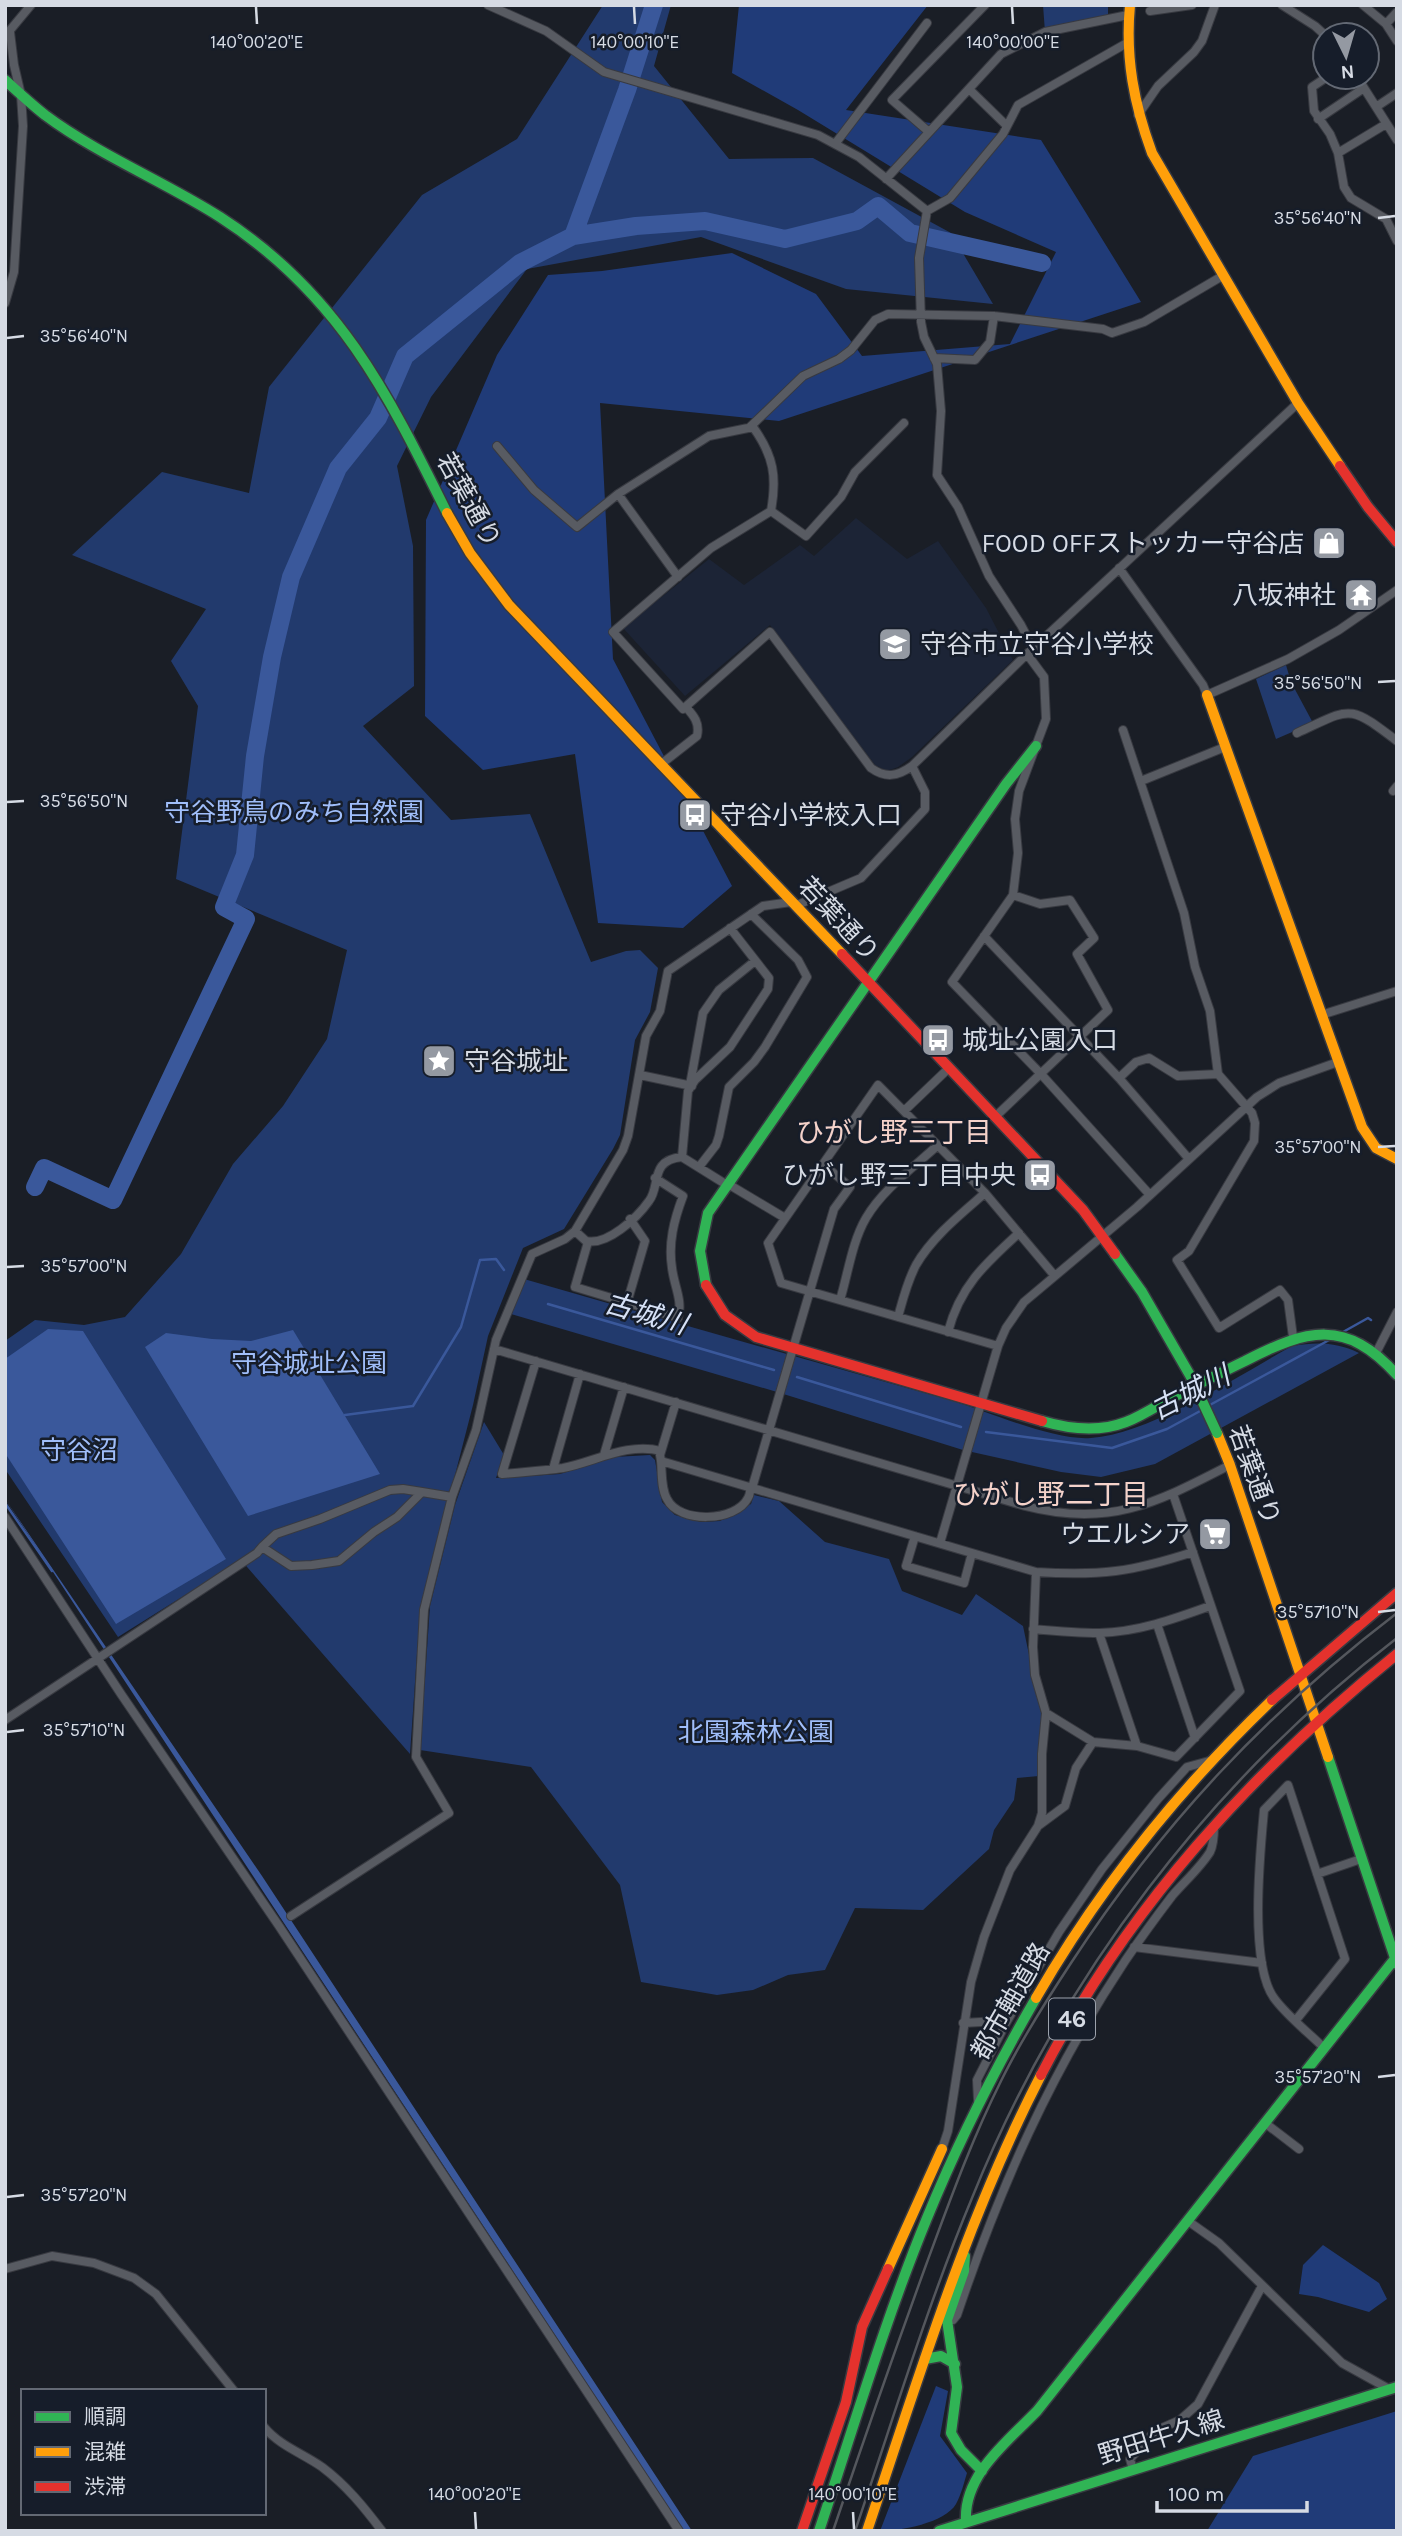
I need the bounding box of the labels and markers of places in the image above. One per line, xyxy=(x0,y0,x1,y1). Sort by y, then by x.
shop icon: FOOD OFFストッカー守谷店 xyxy=(1310,524,1348,562)
place label: FOOD OFFストッカー守谷店 xyxy=(981,528,1304,559)
temple icon: 八坂神社 xyxy=(1342,576,1380,614)
place label: 八坂神社 xyxy=(1232,580,1336,611)
school or university icon: 守谷市立守谷小学校 xyxy=(876,625,914,663)
place label: 守谷市立守谷小学校 xyxy=(920,629,1154,660)
bus stop icon: 守谷小学校入口 xyxy=(676,796,714,834)
place label: 守谷小学校入口 xyxy=(720,800,902,831)
bus stop icon: 城址公園入口 xyxy=(919,1021,957,1059)
place label: 城址公園入口 xyxy=(962,1025,1118,1056)
place icon: 守谷城址 xyxy=(420,1042,458,1080)
place label: 守谷城址 xyxy=(464,1046,568,1077)
bus stop icon: ひがし野三丁目中央 xyxy=(1021,1156,1059,1194)
place label: ひがし野三丁目中央 xyxy=(782,1160,1016,1191)
supermarket icon: ウエルシア xyxy=(1196,1515,1234,1553)
place label: ウエルシア xyxy=(1060,1519,1190,1550)

